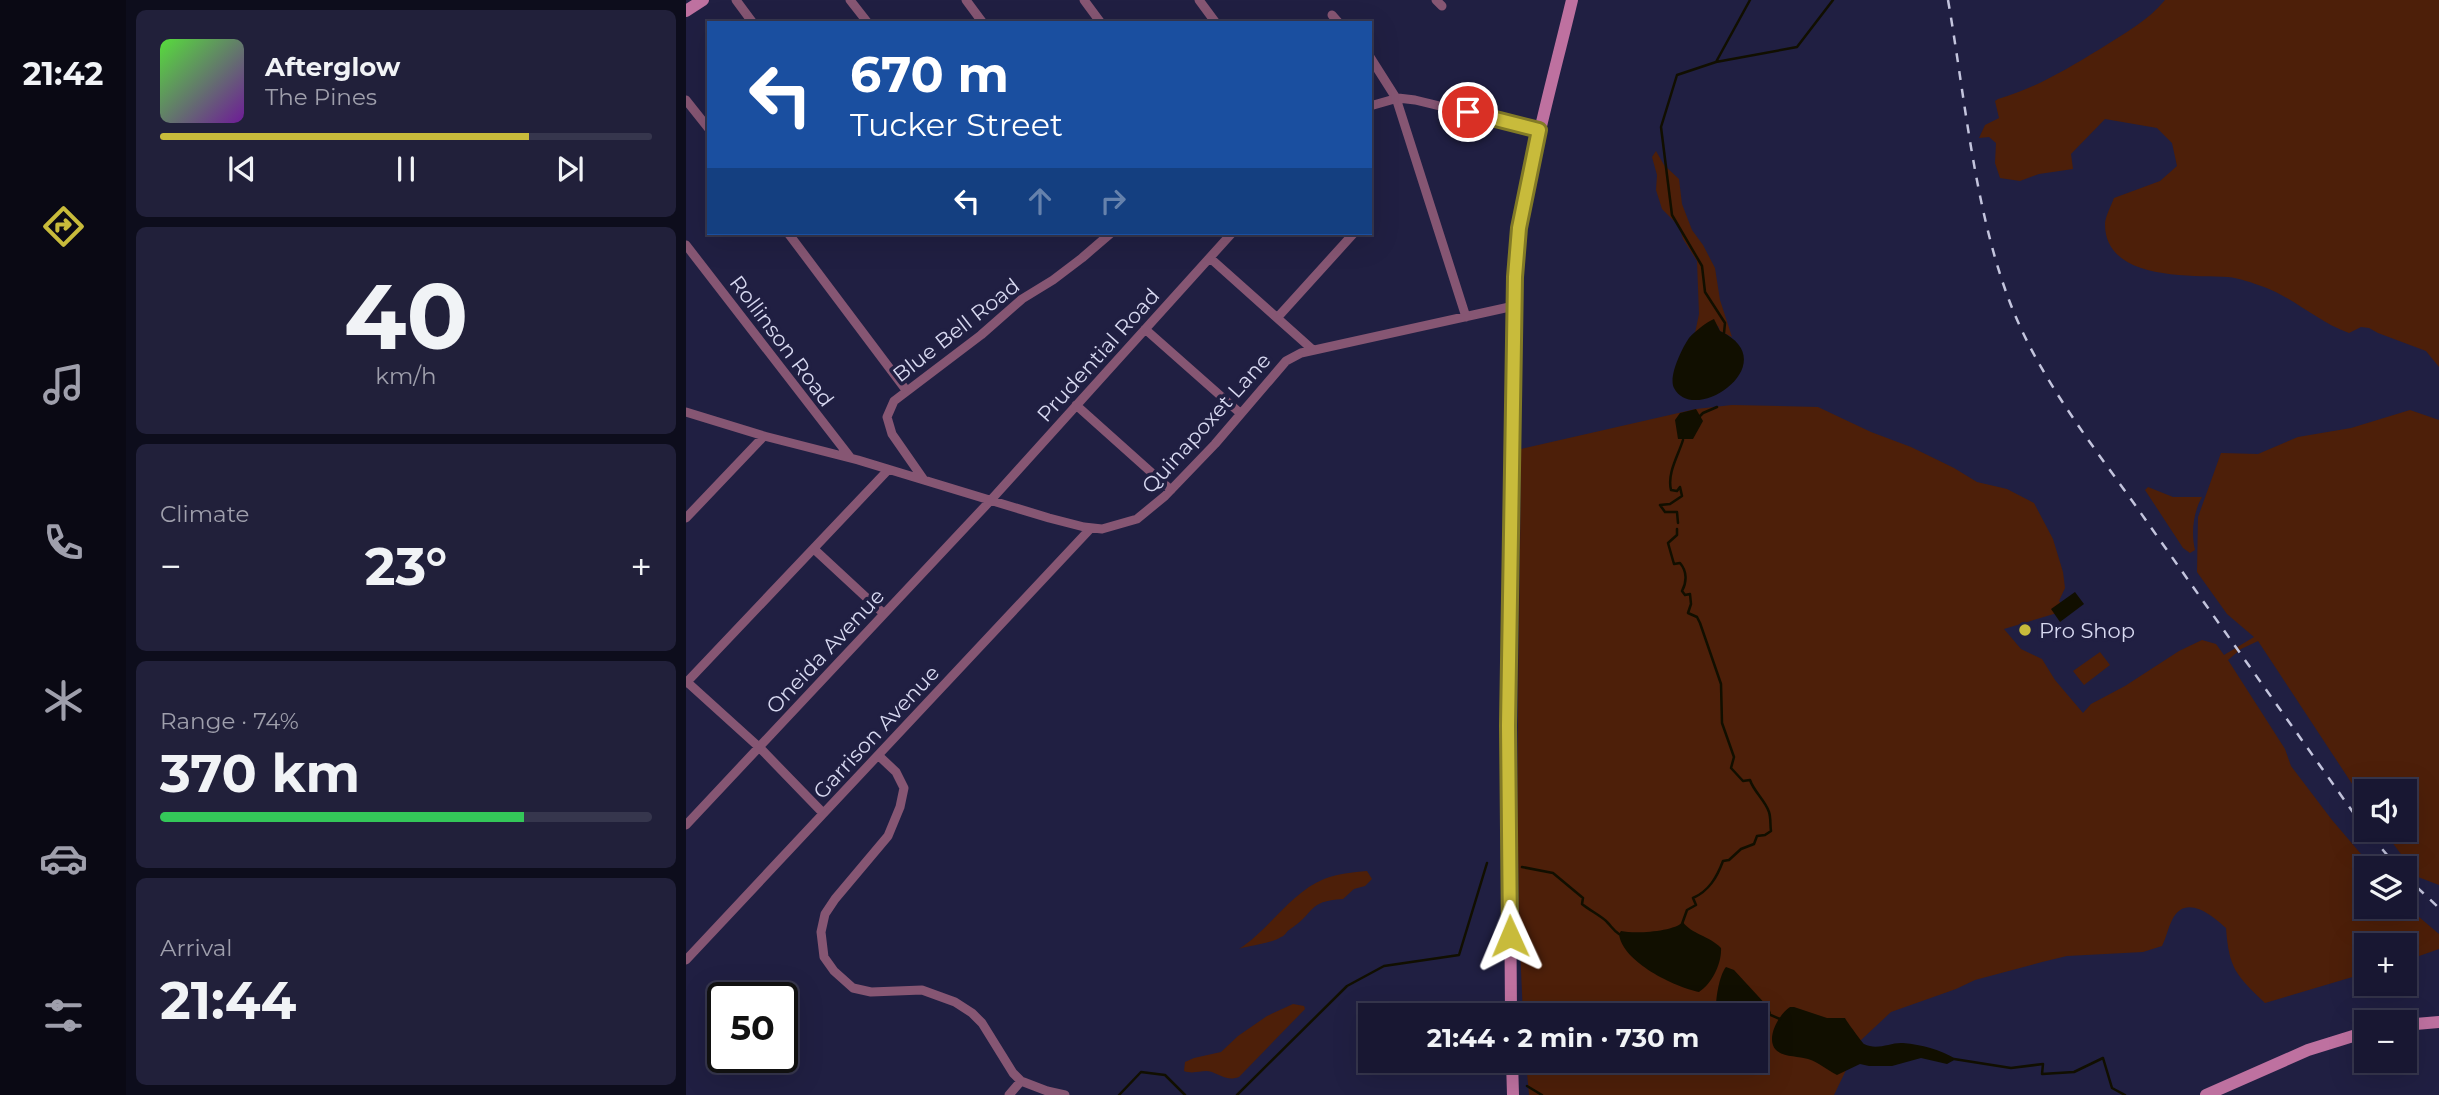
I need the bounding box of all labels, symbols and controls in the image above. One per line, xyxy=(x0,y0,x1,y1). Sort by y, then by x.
text: 670 m xyxy=(850,45,1009,104)
icon: left xyxy=(735,49,826,140)
text: Afterglow xyxy=(265,51,400,83)
text: 21:42 xyxy=(23,54,103,93)
pin xyxy=(1438,82,1498,142)
text: The Pines xyxy=(265,83,377,111)
icon: arrive xyxy=(1449,93,1487,131)
text: Tucker Street xyxy=(850,105,1063,144)
icon: previous xyxy=(223,150,261,188)
icon: pause xyxy=(387,150,425,188)
icon: next xyxy=(551,150,589,188)
icon: left xyxy=(948,182,986,220)
icon: ahead xyxy=(1021,182,1059,220)
icon: right xyxy=(1094,182,1132,220)
icon: directions xyxy=(39,202,88,251)
text: 40 xyxy=(344,261,468,372)
street label: Rollinson Road xyxy=(725,271,839,411)
street label: Blue Bell Road xyxy=(888,273,1024,387)
street label: Prudential Road xyxy=(1032,283,1164,427)
street label: Quinapoxet Lane xyxy=(1136,348,1276,498)
icon: music xyxy=(39,360,88,409)
text: km/h xyxy=(375,362,437,390)
text: Climate xyxy=(160,500,249,528)
icon: phone xyxy=(39,518,88,567)
text: 23° xyxy=(365,535,447,598)
text: − xyxy=(160,543,182,590)
text: + xyxy=(630,543,652,590)
street label: Oneida Avenue xyxy=(761,583,889,719)
place label: Pro Shop xyxy=(2039,618,2135,643)
marker: Pro Shop xyxy=(2017,622,2033,638)
street label: Garrison Avenue xyxy=(808,660,944,804)
icon: climate xyxy=(39,676,88,725)
text: Range · 74% xyxy=(160,707,299,735)
text: 370 km xyxy=(160,742,360,805)
map controls xyxy=(2354,779,2417,1073)
button: sound xyxy=(2354,779,2417,842)
icon: car xyxy=(39,834,88,883)
button: layers xyxy=(2354,856,2417,919)
position arrow xyxy=(1473,899,1547,973)
button: + xyxy=(2354,933,2417,996)
text: Arrival xyxy=(160,934,233,962)
text: 21:44 xyxy=(160,969,296,1032)
speed limit sign: 50 xyxy=(707,982,798,1073)
icon: filters xyxy=(39,991,88,1040)
button: − xyxy=(2354,1010,2417,1073)
text: 21:44 · 2 min · 730 m xyxy=(1427,1022,1699,1054)

